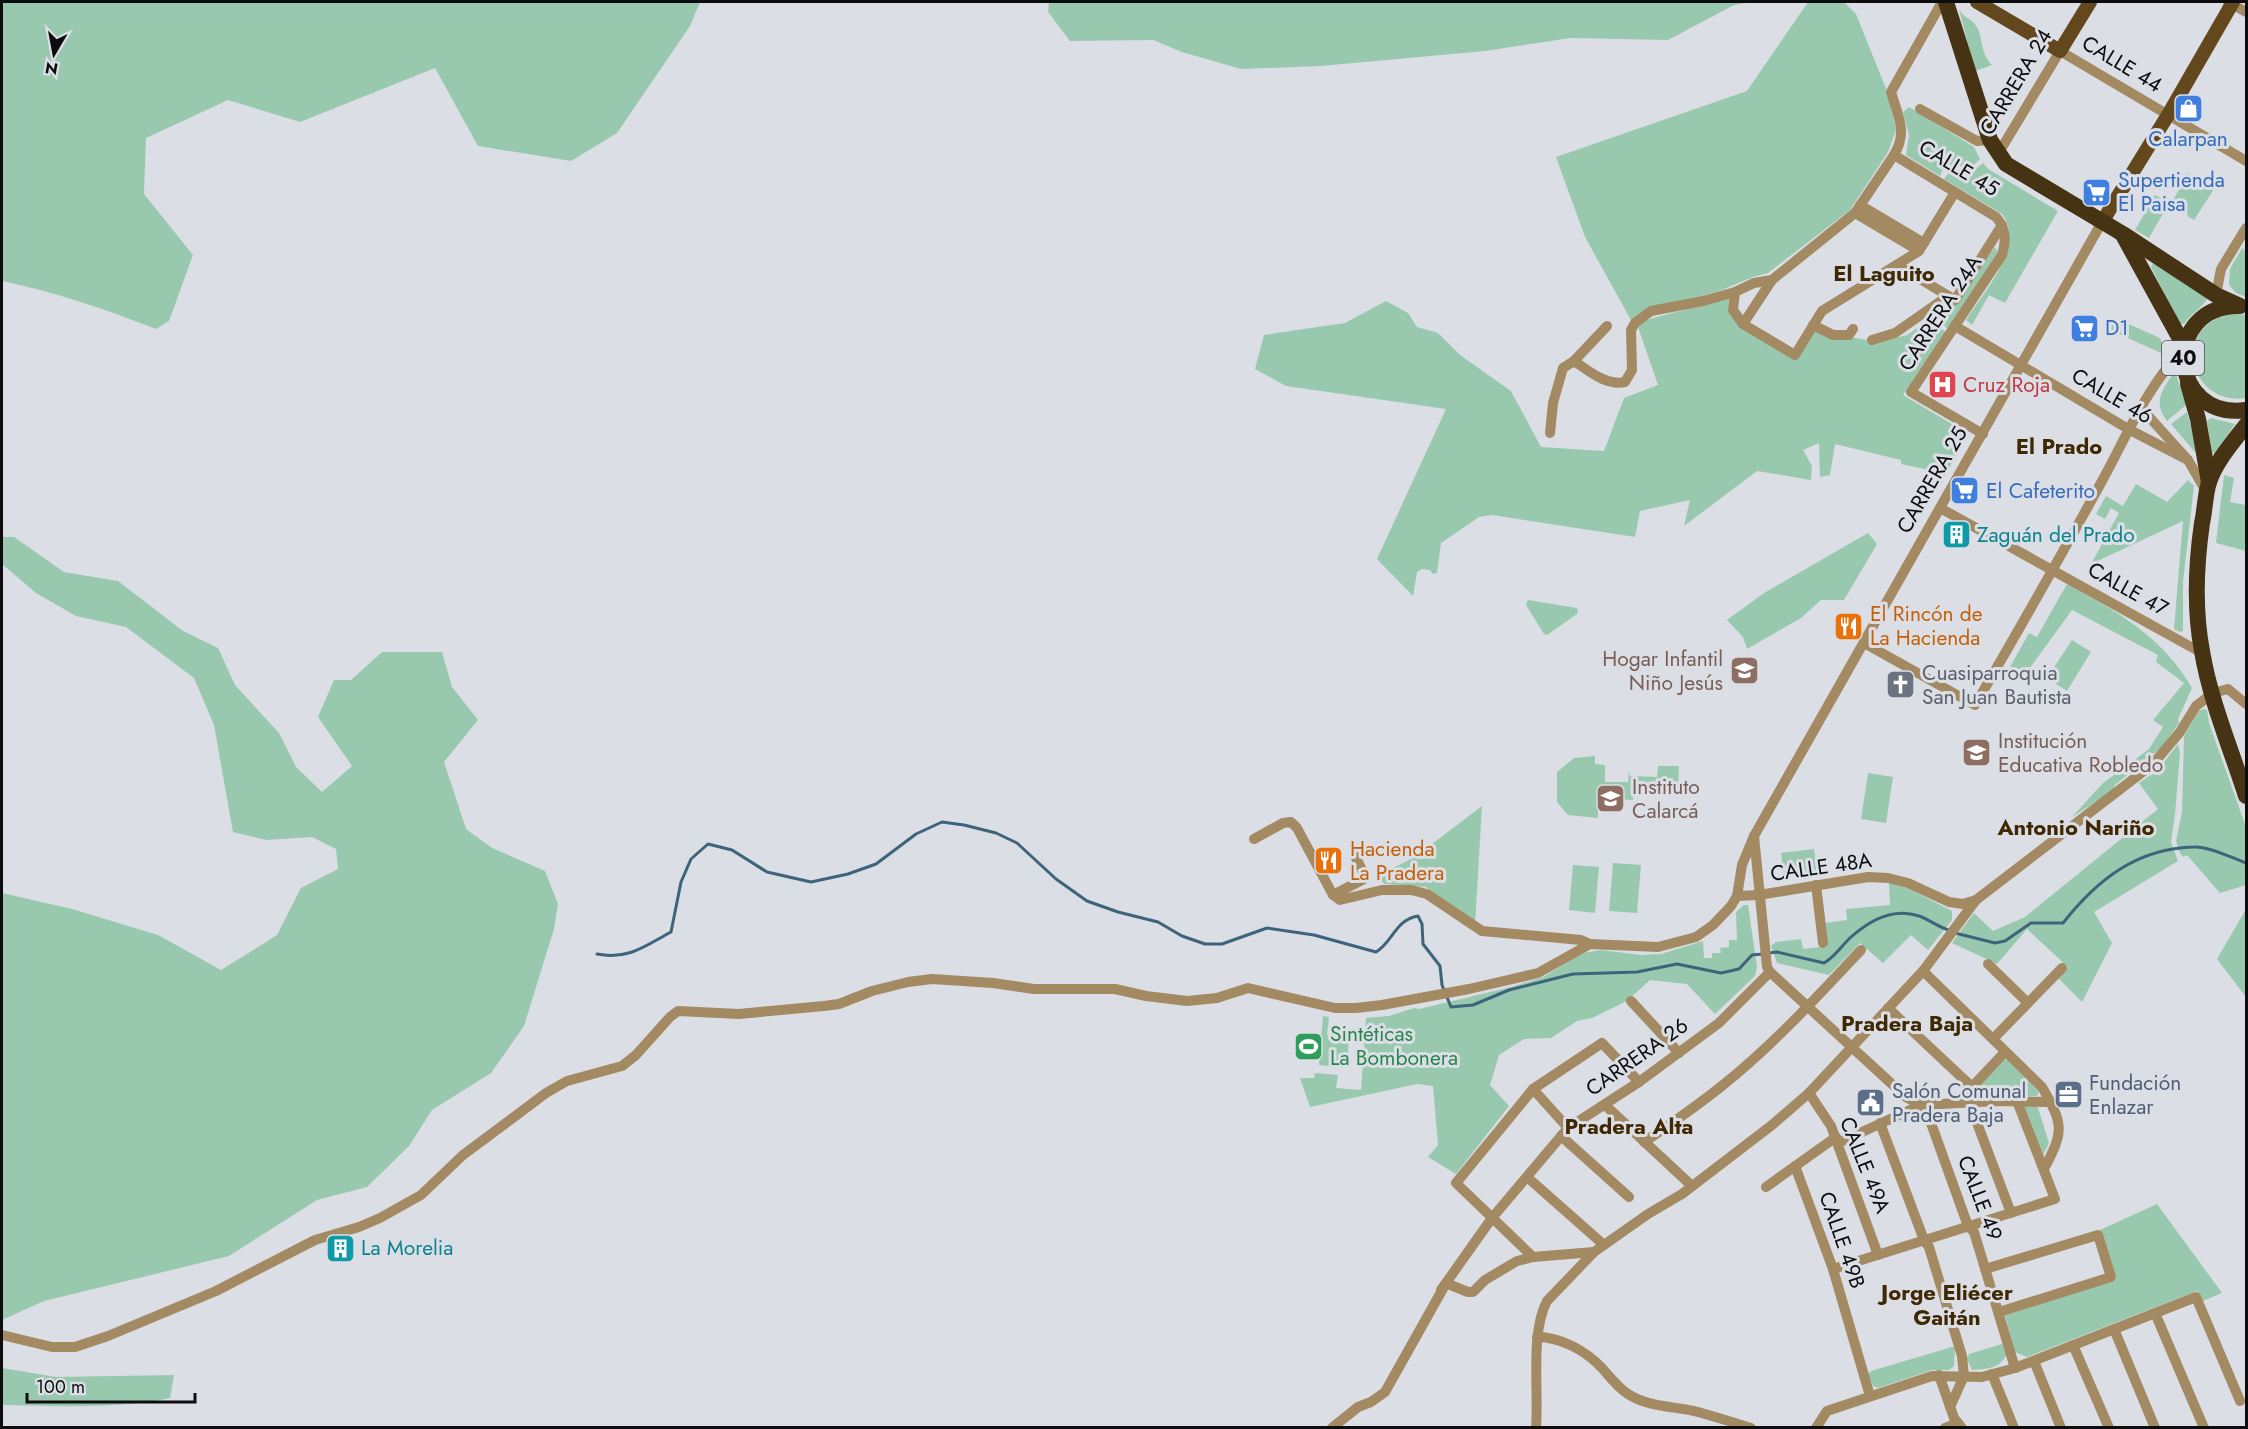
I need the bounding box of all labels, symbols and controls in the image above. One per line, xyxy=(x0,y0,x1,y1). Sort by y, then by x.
street label: CARRERA 24 xyxy=(1972,23,2060,141)
north arrow xyxy=(24,24,84,84)
street label: CALLE 44 xyxy=(2076,28,2168,100)
text: N xyxy=(43,56,60,81)
shop icon: Calarpan xyxy=(2172,92,2204,124)
place label: Calarpan xyxy=(2148,124,2228,154)
street label: CALLE 45 xyxy=(1913,132,2005,204)
place label: Supertienda El Paisa xyxy=(2118,165,2225,219)
supermarket icon: Supertienda El Paisa xyxy=(2081,176,2113,208)
street label: CARRERA 24A xyxy=(1891,249,1989,377)
district label: El Laguito xyxy=(1833,257,1935,289)
supermarket icon: D1 xyxy=(2068,312,2100,344)
place label: D1 xyxy=(2105,313,2129,343)
road number: 40 xyxy=(2162,341,2204,375)
street label: CALLE 46 xyxy=(2066,361,2158,431)
hospital icon: Cruz Roja xyxy=(1926,369,1958,401)
place label: Cruz Roja xyxy=(1963,370,2050,400)
street label: CARRERA 25 xyxy=(1889,421,1975,539)
district label: El Prado xyxy=(2016,430,2102,462)
supermarket icon: El Cafeterito xyxy=(1949,475,1981,507)
place label: El Cafeterito xyxy=(1986,476,2095,506)
building icon: Zaguán del Prado xyxy=(1940,519,1972,551)
place label: Zaguán del Prado xyxy=(1977,520,2135,550)
street label: CALLE 47 xyxy=(2082,555,2174,623)
place label: El Rincón de La Hacienda xyxy=(1870,599,1983,653)
restaurant icon: El Rincón de La Hacienda xyxy=(1833,610,1865,642)
place label: Hogar Infantil Niño Jesús xyxy=(1602,644,1723,698)
school or university icon: Hogar Infantil Niño Jesús xyxy=(1728,655,1760,687)
place label: Cuasiparroquia San Juan Bautista xyxy=(1922,658,2071,712)
church icon: Cuasiparroquia San Juan Bautista xyxy=(1885,669,1917,701)
place label: Institución Educativa Robledo xyxy=(1998,726,2163,780)
school or university icon: Institución Educativa Robledo xyxy=(1961,737,1993,769)
place label: Instituto Calarcá xyxy=(1632,772,1700,826)
school or university icon: Instituto Calarcá xyxy=(1595,783,1627,815)
district label: Antonio Nariño xyxy=(1996,811,2155,843)
place label: Hacienda La Pradera xyxy=(1350,834,1444,888)
restaurant icon: Hacienda La Pradera xyxy=(1313,845,1345,877)
street label: CALLE 48A xyxy=(1768,845,1874,889)
district label: Pradera Baja xyxy=(1841,1007,1973,1039)
street label: CARRERA 26 xyxy=(1580,1011,1694,1103)
place label: Sintéticas La Bombonera xyxy=(1330,1019,1458,1073)
sports icon: Sintéticas La Bombonera xyxy=(1293,1030,1325,1062)
place label: Fundación Enlazar xyxy=(2089,1068,2181,1122)
place label: Salón Comunal Pradera Baja xyxy=(1892,1076,2026,1130)
office icon: Fundación Enlazar xyxy=(2052,1079,2084,1111)
public building icon: Salón Comunal Pradera Baja xyxy=(1855,1087,1887,1119)
district label: Pradera Alta xyxy=(1565,1110,1693,1142)
street label: CALLE 49A xyxy=(1832,1112,1898,1218)
street label: CALLE 49 xyxy=(1950,1151,2010,1245)
street label: CALLE 49B xyxy=(1811,1187,1873,1293)
building icon: La Morelia xyxy=(324,1232,356,1264)
place label: La Morelia xyxy=(361,1233,453,1263)
district label: Jorge Eliécer Gaitán xyxy=(1877,1276,2013,1333)
scale bar xyxy=(27,1366,195,1404)
text: 100 m xyxy=(36,1374,85,1400)

